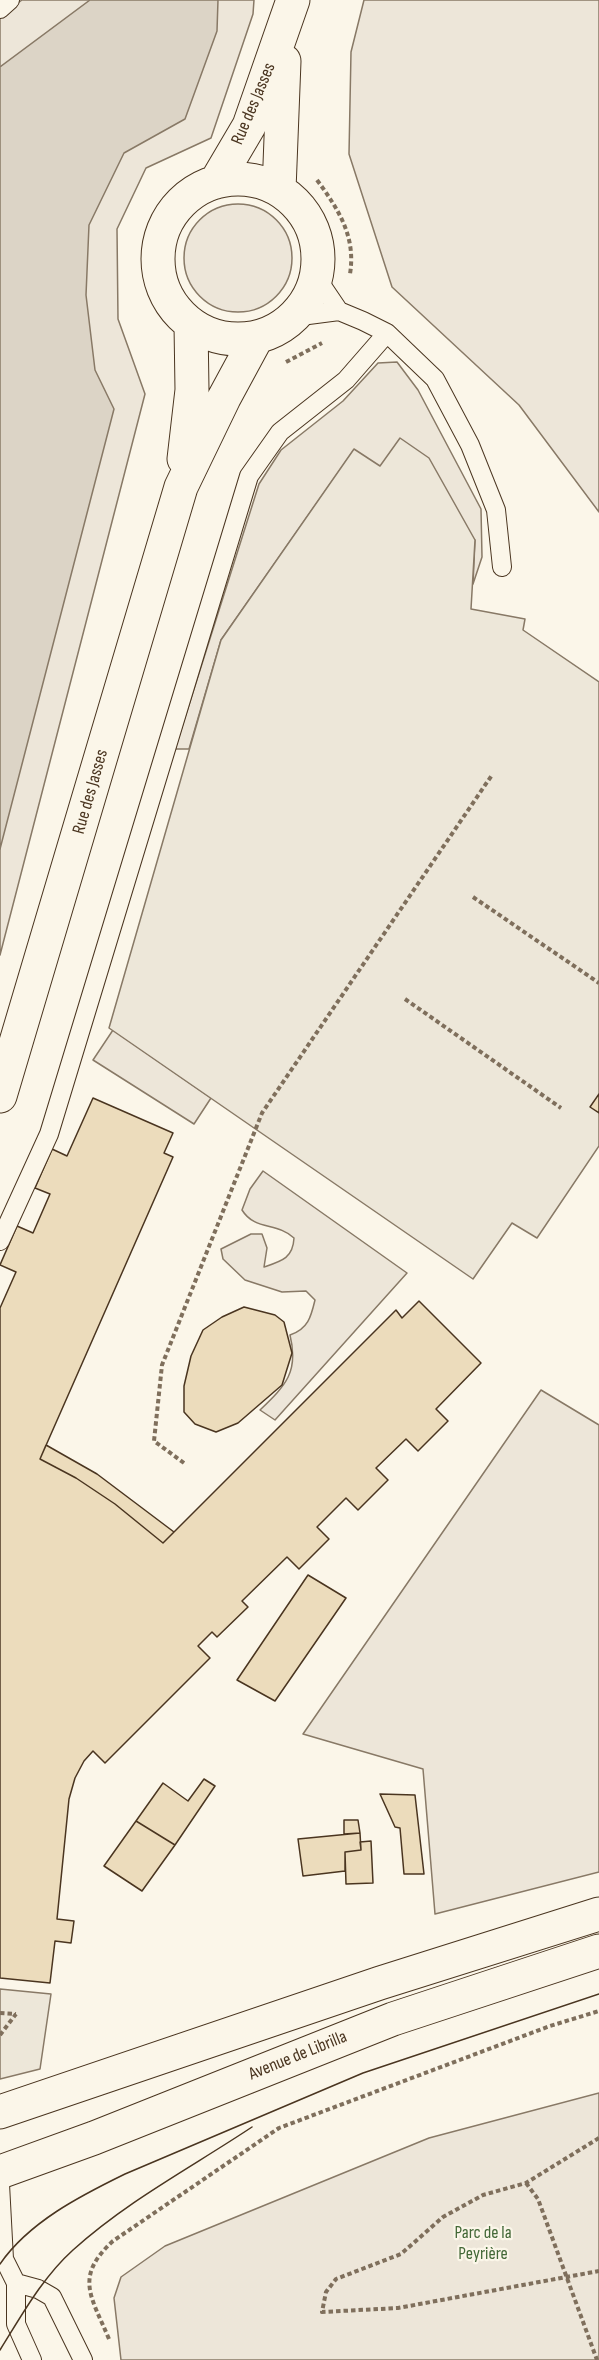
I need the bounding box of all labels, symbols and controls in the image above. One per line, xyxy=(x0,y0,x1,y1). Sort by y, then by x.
street label: Rue des Jasses xyxy=(227,60,281,148)
street label: Rue des Jasses xyxy=(69,747,113,837)
street label: Avenue de Librilla xyxy=(246,2026,350,2086)
park label: Parc de la Peyrière xyxy=(454,2222,512,2264)

